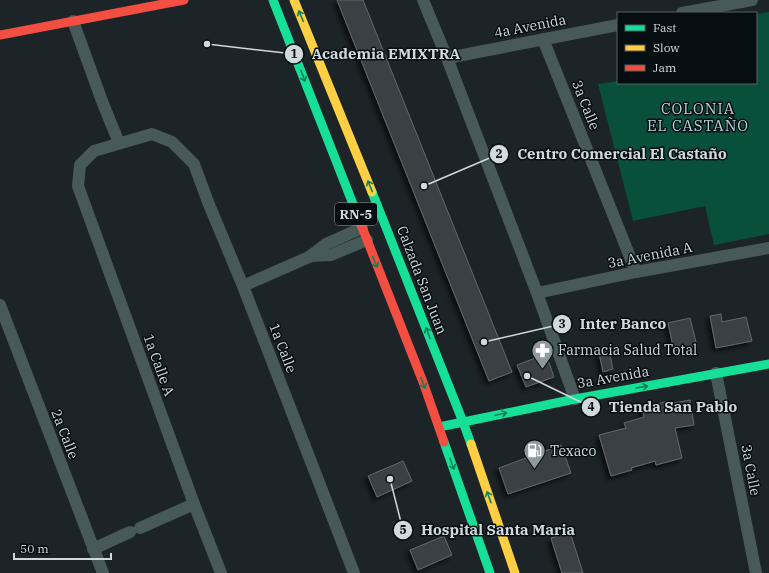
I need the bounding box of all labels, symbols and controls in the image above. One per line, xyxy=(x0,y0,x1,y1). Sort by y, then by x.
street label: 4a Avenida xyxy=(492,10,568,42)
one-way arrow xyxy=(297,11,304,23)
legend xyxy=(617,12,757,84)
text: Fast xyxy=(653,20,677,35)
callout: Academia EMIXTRA xyxy=(284,40,468,67)
text: Slow xyxy=(653,40,680,55)
text: Academia EMIXTRA xyxy=(312,44,461,63)
text: 1 xyxy=(290,46,298,61)
text: Jam xyxy=(653,60,677,75)
one-way arrow xyxy=(299,69,307,81)
street label: 3a Calle xyxy=(568,78,604,132)
district label: COLONIA EL CASTAÑO xyxy=(647,99,749,135)
callout: Centro Comercial El Castaño xyxy=(489,140,735,167)
text: Centro Comercial El Castaño xyxy=(517,144,727,163)
text: 2 xyxy=(495,146,503,161)
one-way arrow xyxy=(365,181,373,193)
road number: RN-5 xyxy=(335,203,377,225)
street label: Calzada San Juan xyxy=(393,223,451,337)
street label: 3a Avenida A xyxy=(606,238,694,272)
one-way arrow xyxy=(372,255,380,267)
callout: Inter Banco xyxy=(552,311,674,338)
text: Inter Banco xyxy=(580,314,666,333)
text: 3 xyxy=(558,316,566,331)
street label: 1a Calle xyxy=(265,321,301,375)
one-way arrow xyxy=(423,328,431,340)
street label: 1a Calle A xyxy=(139,332,179,399)
pharmacy icon: Farmacia Salud Total xyxy=(529,337,555,370)
place label: Farmacia Salud Total xyxy=(558,341,697,359)
street label: 3a Avenida xyxy=(576,362,651,392)
one-way arrow xyxy=(420,376,428,388)
one-way arrow xyxy=(635,382,648,390)
callout: Tienda San Pablo xyxy=(581,393,746,420)
text: Tienda San Pablo xyxy=(609,397,738,416)
text: 4 xyxy=(587,399,595,414)
street label: 2a Calle xyxy=(47,407,83,461)
one-way arrow xyxy=(494,410,507,418)
fuel station icon: Texaco xyxy=(522,438,548,471)
place label: Texaco xyxy=(550,442,596,460)
street label: 3a Calle xyxy=(737,443,765,497)
one-way arrow xyxy=(449,457,456,470)
one-way arrow xyxy=(484,491,492,503)
callout: Hospital Santa Maria xyxy=(393,517,583,544)
text: Hospital Santa Maria xyxy=(421,520,575,539)
text: 5 xyxy=(399,522,407,537)
scale bar xyxy=(14,535,111,561)
text: 50 m xyxy=(20,541,49,556)

